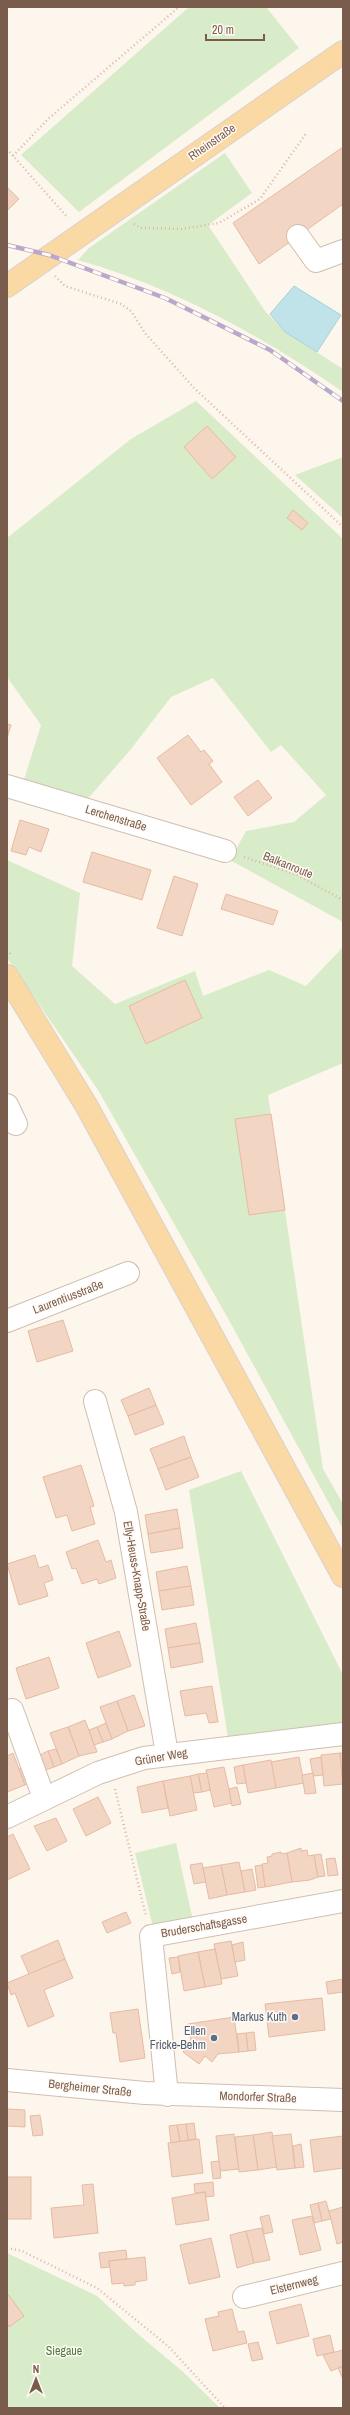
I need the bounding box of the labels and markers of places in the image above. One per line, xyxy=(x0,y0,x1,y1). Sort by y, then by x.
place label: Markus Kuth xyxy=(232,2009,287,2025)
marker: Markus Kuth xyxy=(290,2012,300,2022)
place label: Ellen Fricke-Behm xyxy=(150,2023,206,2053)
marker: Ellen Fricke-Behm xyxy=(209,2033,219,2043)

